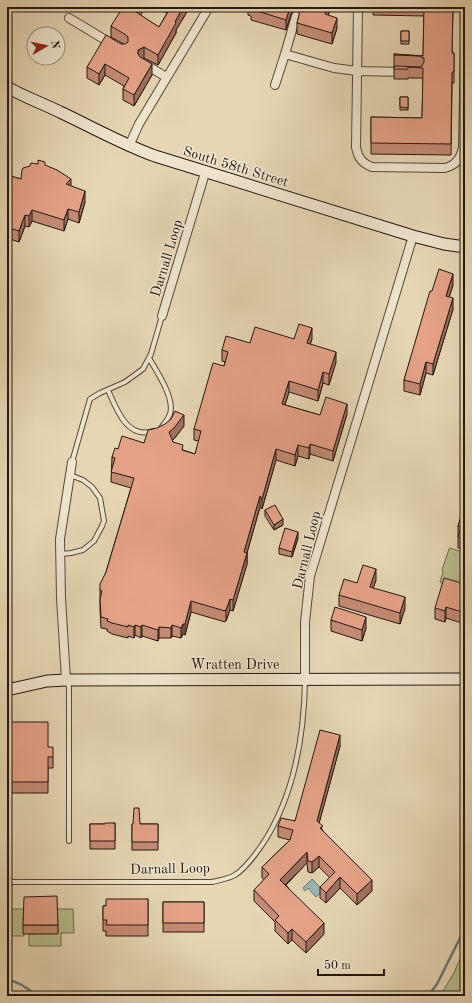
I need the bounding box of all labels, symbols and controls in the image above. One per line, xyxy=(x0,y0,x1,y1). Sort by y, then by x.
north arrow xyxy=(26,26,66,66)
text: N xyxy=(48,40,61,50)
street label: South 58th Street xyxy=(181,144,290,190)
street label: Darnall Loop xyxy=(149,218,185,299)
street label: Darnall Loop xyxy=(290,510,323,591)
street label: Wratten Drive xyxy=(191,658,279,672)
street label: Darnall Loop xyxy=(130,861,210,877)
scale bar xyxy=(318,951,384,977)
text: 50 m xyxy=(324,959,351,972)

